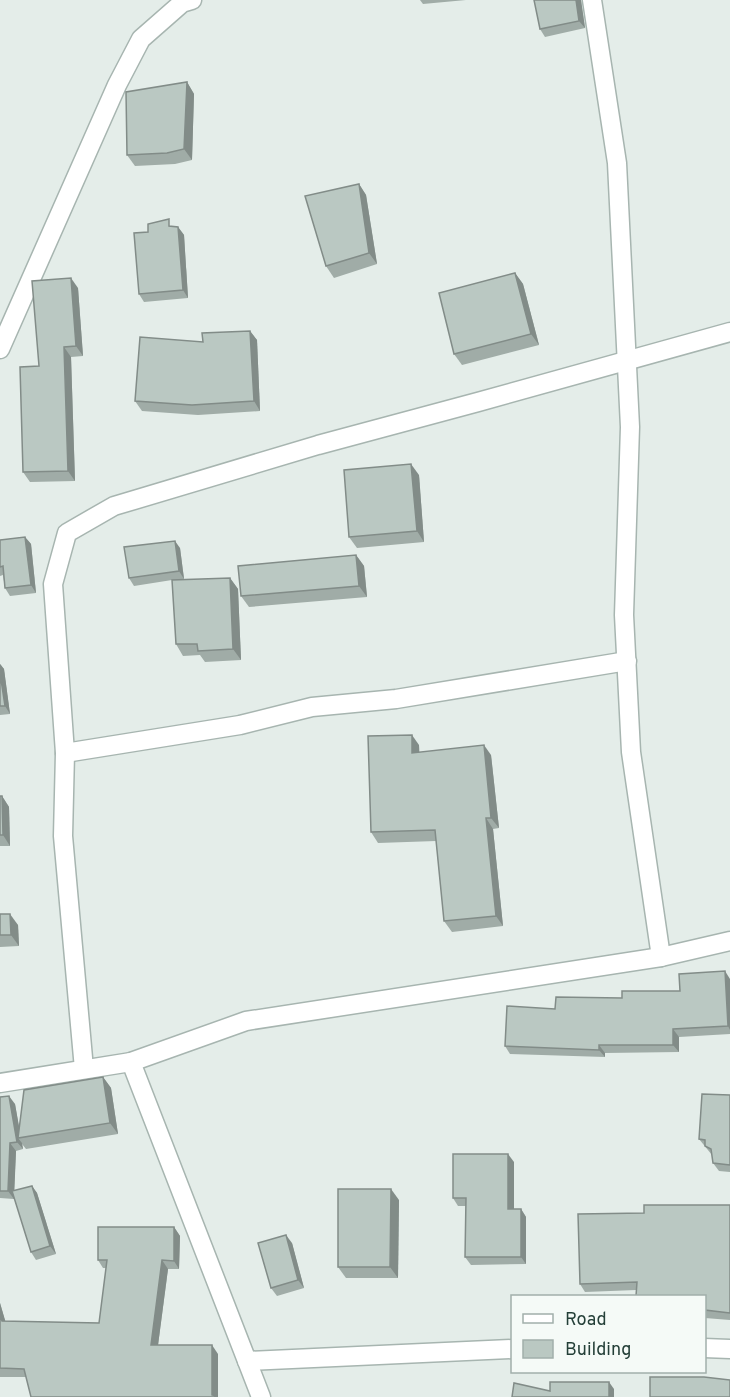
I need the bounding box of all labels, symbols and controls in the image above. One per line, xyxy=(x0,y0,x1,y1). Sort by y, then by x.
legend xyxy=(511,1295,706,1373)
text: Road xyxy=(565,1309,607,1332)
text: Building xyxy=(565,1339,631,1362)

